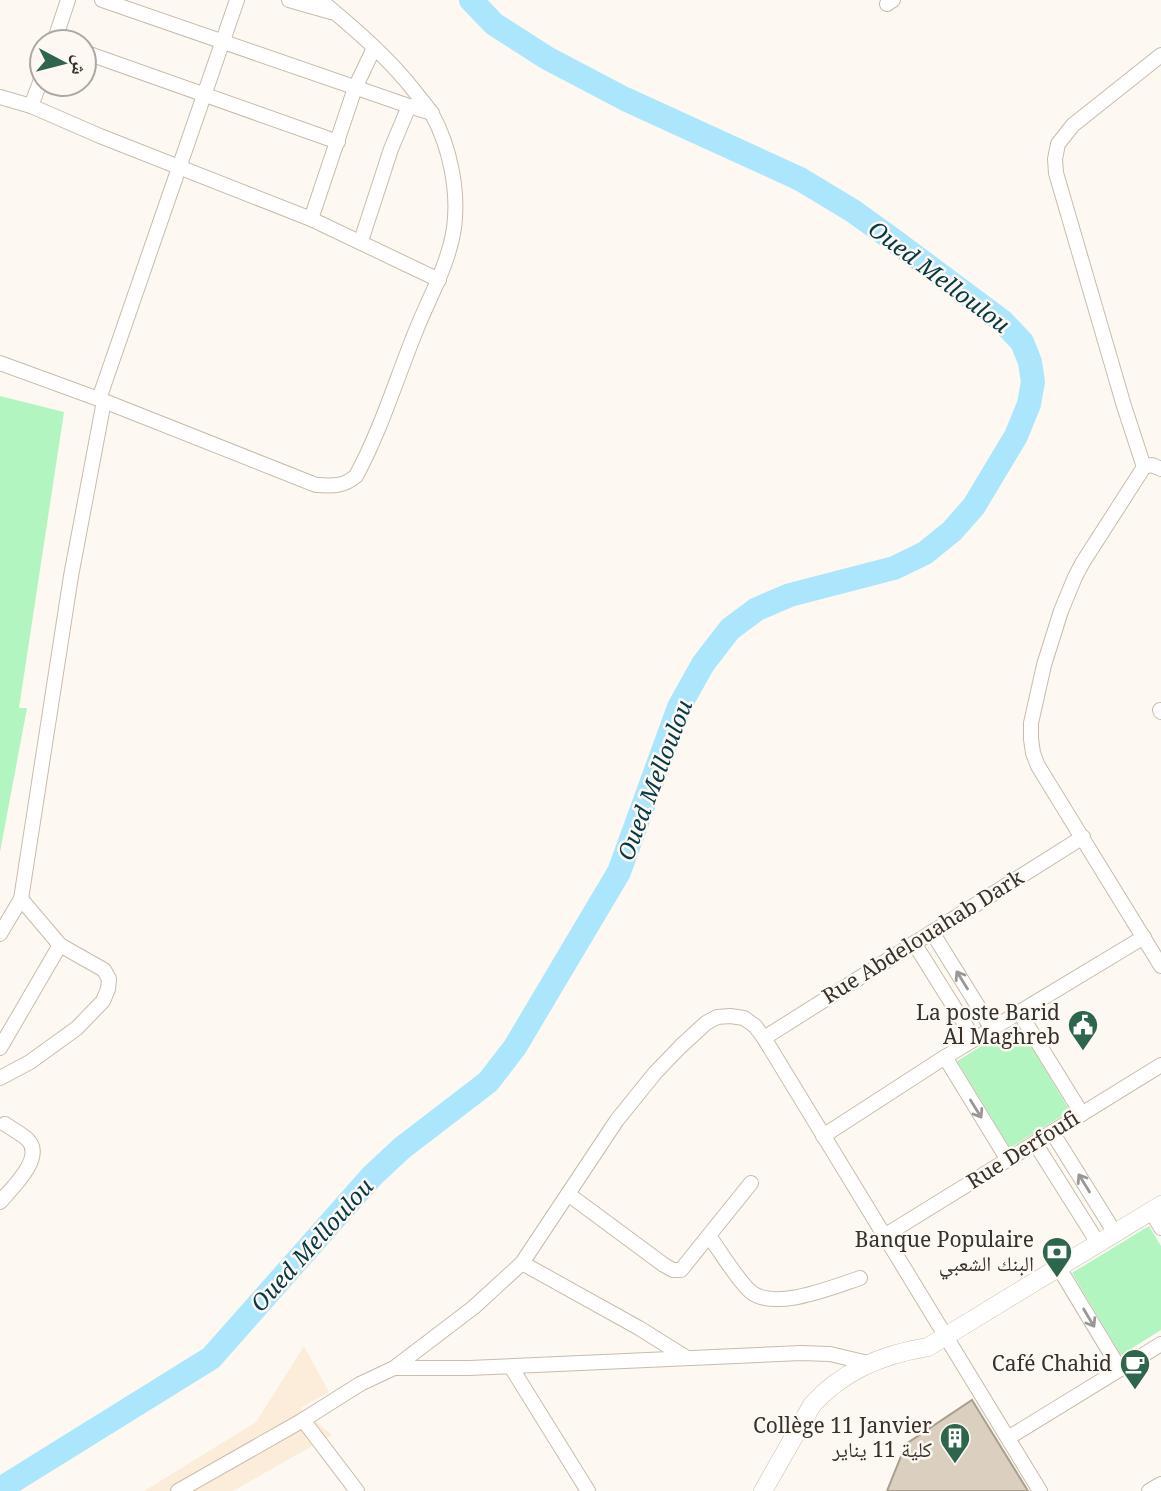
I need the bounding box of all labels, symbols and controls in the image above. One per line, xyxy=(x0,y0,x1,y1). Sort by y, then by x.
north arrow xyxy=(28,28,98,98)
text: ش xyxy=(66,53,94,77)
water label: Oued Melloulou xyxy=(862,212,1017,340)
water label: Oued Melloulou xyxy=(609,695,699,864)
street label: Rue Abdelouahab Dark xyxy=(817,862,1029,1010)
one-way arrow xyxy=(954,971,968,991)
place label: La poste Barid Al Maghreb xyxy=(916,998,1060,1050)
public building icon: La poste Barid Al Maghreb xyxy=(1066,1008,1100,1052)
one-way arrow xyxy=(969,1098,983,1118)
street label: Rue Derfoufi xyxy=(961,1104,1084,1195)
water label: Oued Melloulou xyxy=(243,1171,380,1318)
one-way arrow xyxy=(1076,1174,1091,1193)
place label: Banque Populaire البنك الشعبي xyxy=(855,1225,1034,1280)
bank icon: Banque Populaire البنك الشعبي xyxy=(1040,1235,1074,1279)
one-way arrow xyxy=(1083,1308,1097,1328)
cafe icon: Café Chahid xyxy=(1118,1347,1152,1391)
place label: Café Chahid xyxy=(992,1349,1112,1377)
place label: Collège 11 Janvier كلية 11 يناير xyxy=(753,1411,932,1463)
building icon: Collège 11 Janvier كلية 11 يناير xyxy=(938,1421,972,1465)

